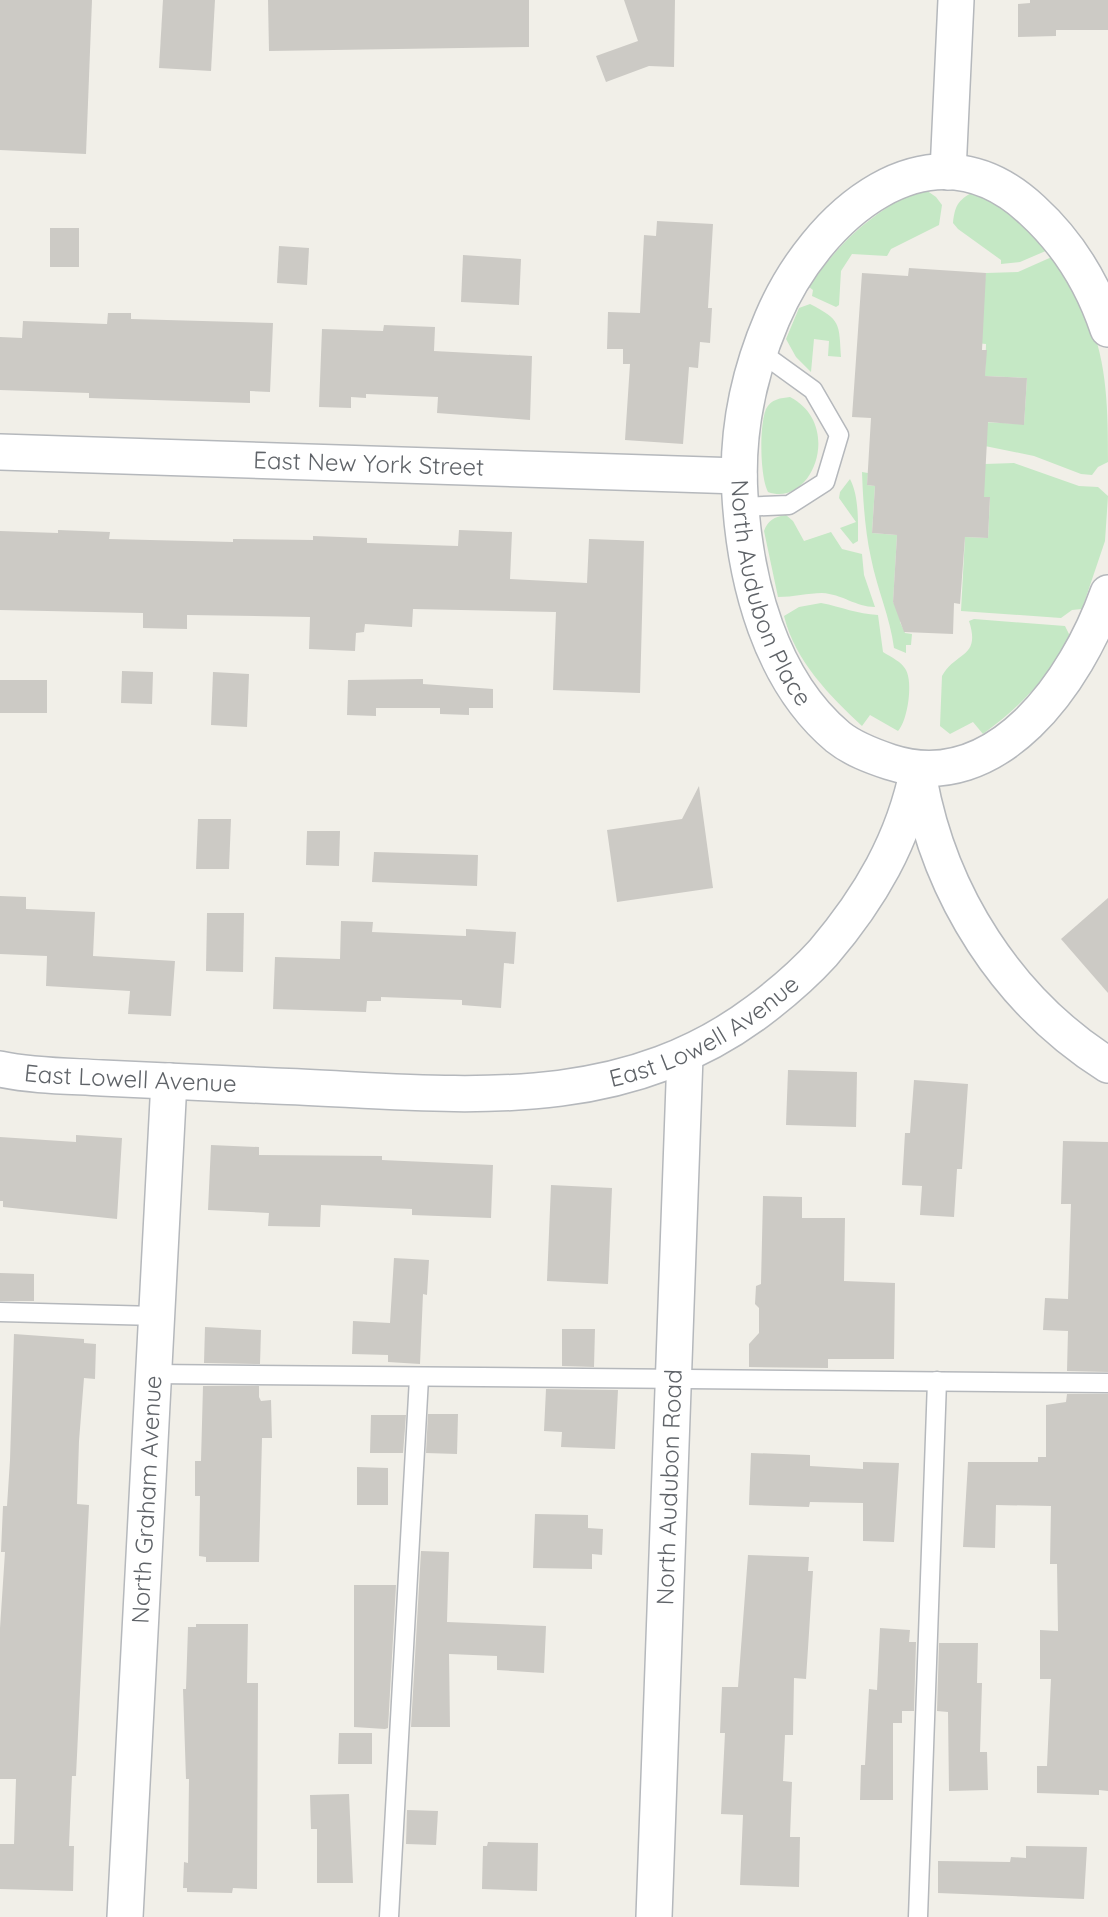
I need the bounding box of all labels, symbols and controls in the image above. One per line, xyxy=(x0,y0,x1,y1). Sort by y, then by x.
street label: East New York Street xyxy=(253,444,485,482)
street label: North Audubon Place xyxy=(725,479,819,712)
street label: East Lowell Avenue xyxy=(606,968,805,1093)
street label: East Lowell Avenue xyxy=(23,1057,237,1098)
street label: North Audubon Road xyxy=(649,1369,688,1606)
street label: North Graham Avenue xyxy=(124,1375,167,1624)

